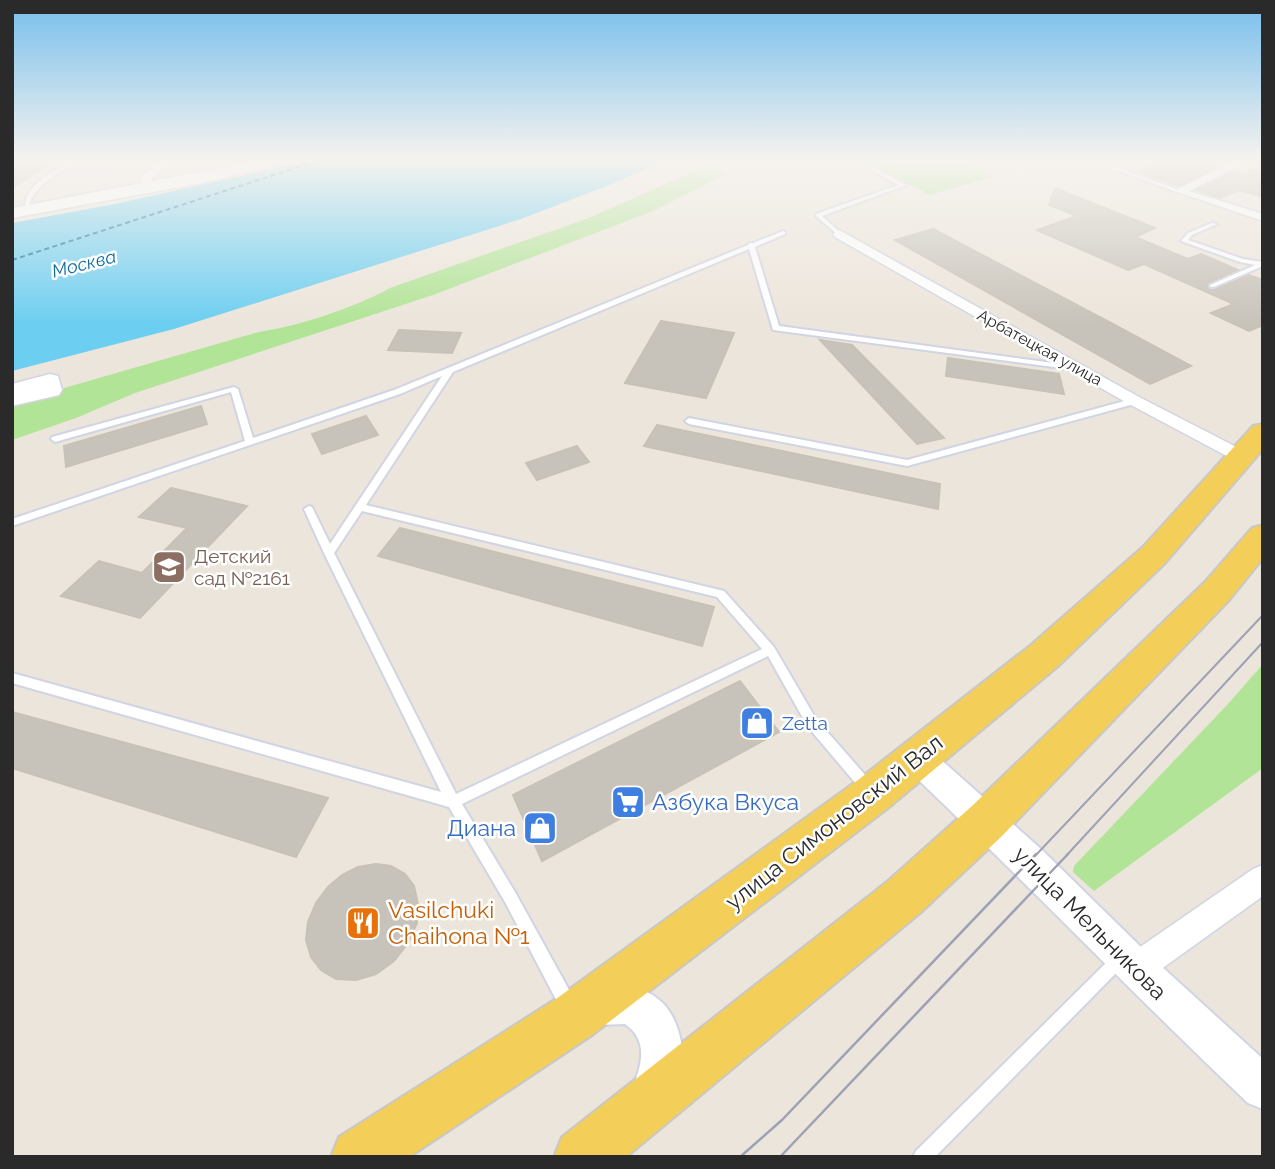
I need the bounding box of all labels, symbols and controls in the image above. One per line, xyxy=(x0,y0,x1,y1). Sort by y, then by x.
water label: Москва xyxy=(50,245,118,282)
street label: Арбатецкая улица xyxy=(974,305,1105,390)
place label: Детский сад №2161 xyxy=(194,545,290,589)
school or university icon: Детский сад №2161 xyxy=(150,548,188,586)
shop icon: Zetta xyxy=(738,704,776,742)
place label: Zetta xyxy=(782,712,828,734)
street label: улица Симоновский Вал xyxy=(720,728,948,915)
supermarket icon: Азбука Вкуса xyxy=(609,783,647,821)
place label: Азбука Вкуса xyxy=(652,788,799,815)
shop icon: Диана xyxy=(521,809,559,847)
place label: Диана xyxy=(447,814,516,841)
street label: улица Мельникова xyxy=(1008,840,1173,1005)
place label: Vasilchuki Chaihona №1 xyxy=(388,896,530,949)
restaurant icon: Vasilchuki Chaihona №1 xyxy=(344,904,382,942)

